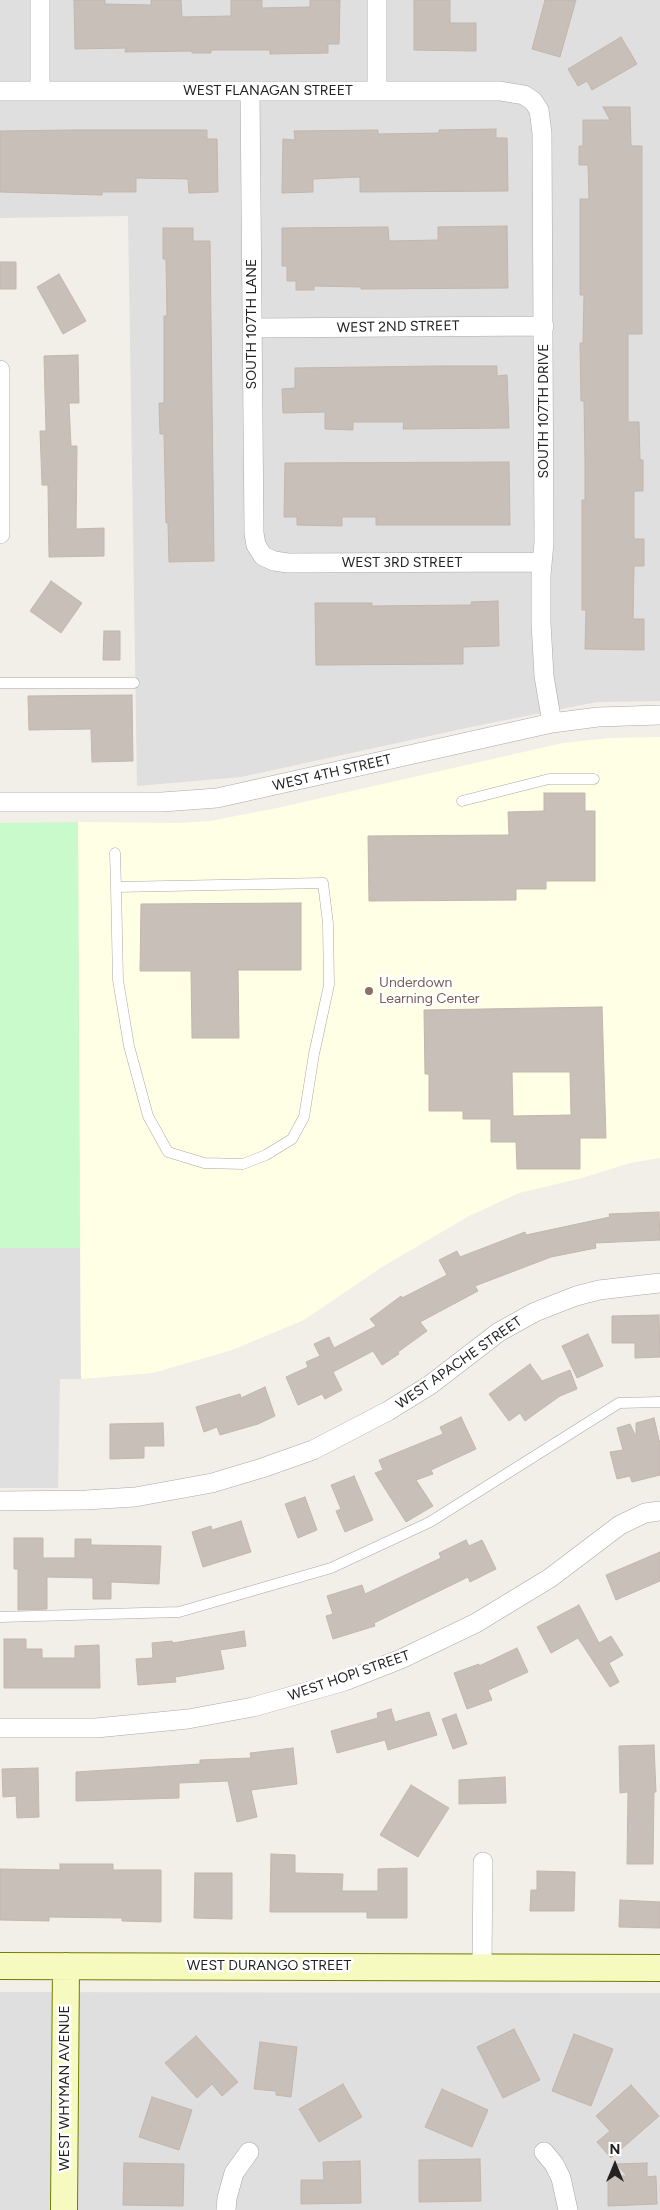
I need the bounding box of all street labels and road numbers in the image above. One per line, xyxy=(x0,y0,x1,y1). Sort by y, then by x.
street label: WEST FLANAGAN STREET xyxy=(183,83,353,99)
street label: SOUTH 107TH LANE xyxy=(244,259,260,389)
street label: WEST 2ND STREET xyxy=(337,318,459,336)
street label: SOUTH 107TH DRIVE xyxy=(536,343,552,479)
street label: WEST 3RD STREET xyxy=(342,555,462,571)
street label: WEST 4TH STREET xyxy=(271,751,393,795)
street label: WEST APACHE STREET xyxy=(393,1313,525,1413)
street label: WEST HOPI STREET xyxy=(286,1647,412,1705)
street label: WEST DURANGO STREET xyxy=(187,1958,351,1974)
street label: WEST WHYMAN AVENUE xyxy=(57,2005,73,2171)

